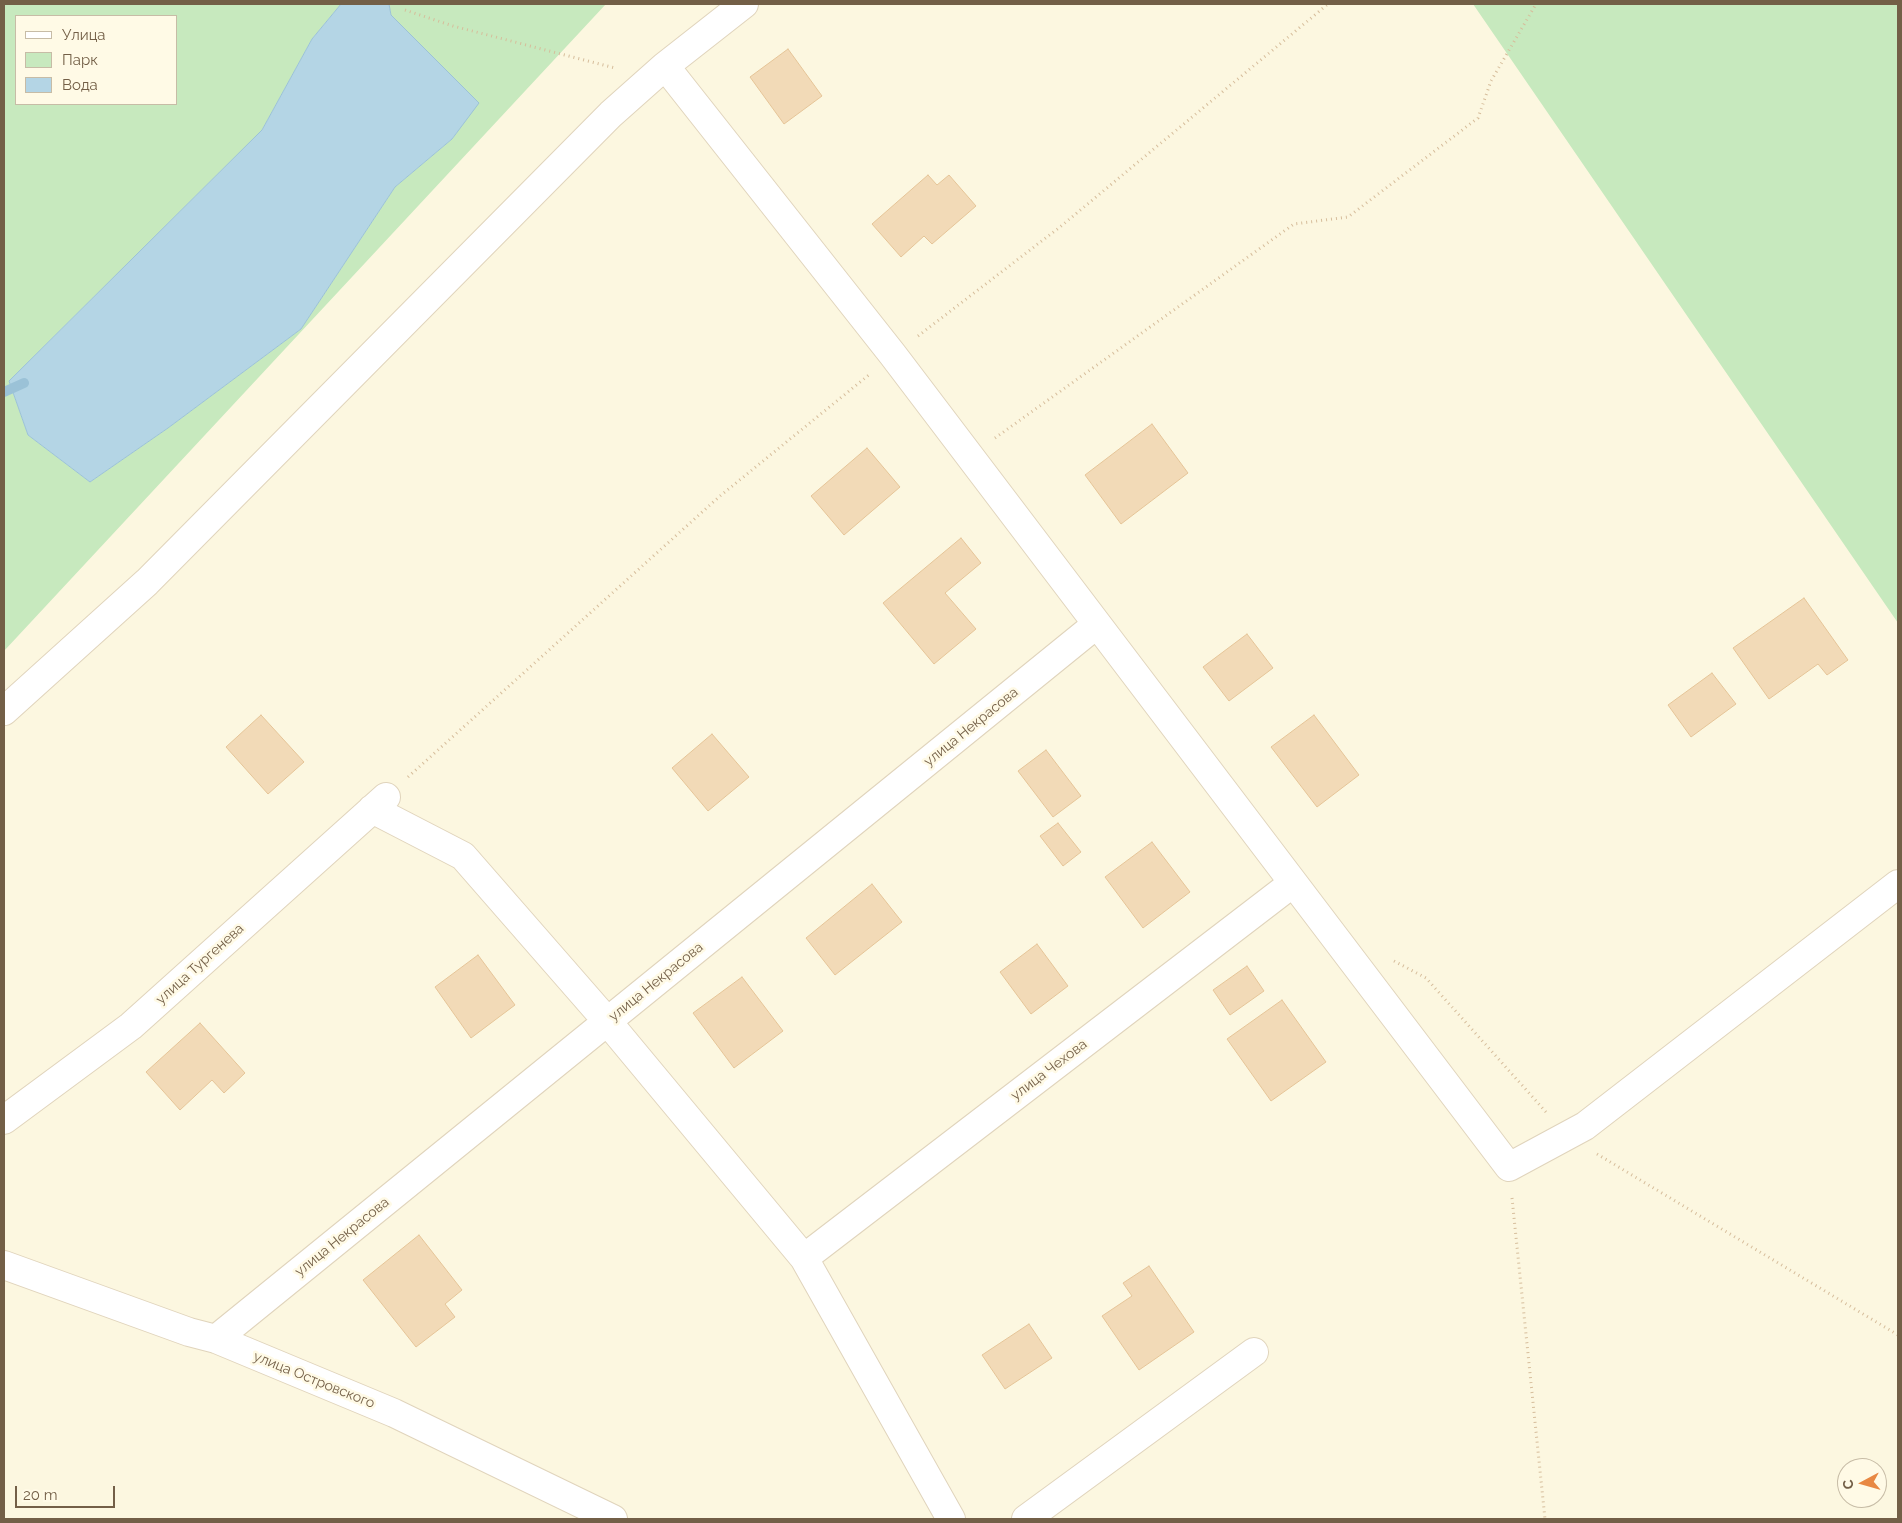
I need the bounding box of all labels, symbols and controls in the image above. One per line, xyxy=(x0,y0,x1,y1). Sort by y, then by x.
legend xyxy=(15,15,178,105)
text: Улица xyxy=(62,26,106,44)
text: Парк xyxy=(62,51,98,69)
text: Вода xyxy=(62,76,98,94)
street label: улица Некрасова xyxy=(921,684,1021,770)
street label: улица Тургенева xyxy=(153,920,247,1008)
street label: улица Некрасова xyxy=(606,939,706,1025)
street label: улица Чехова xyxy=(1008,1036,1090,1104)
street label: улица Некрасова xyxy=(292,1194,392,1280)
street label: улица Островского xyxy=(251,1348,377,1412)
north arrow xyxy=(1837,1458,1887,1508)
scale bar xyxy=(18,1476,118,1508)
text: С xyxy=(1840,1479,1857,1490)
text: 20 m xyxy=(23,1486,58,1504)

